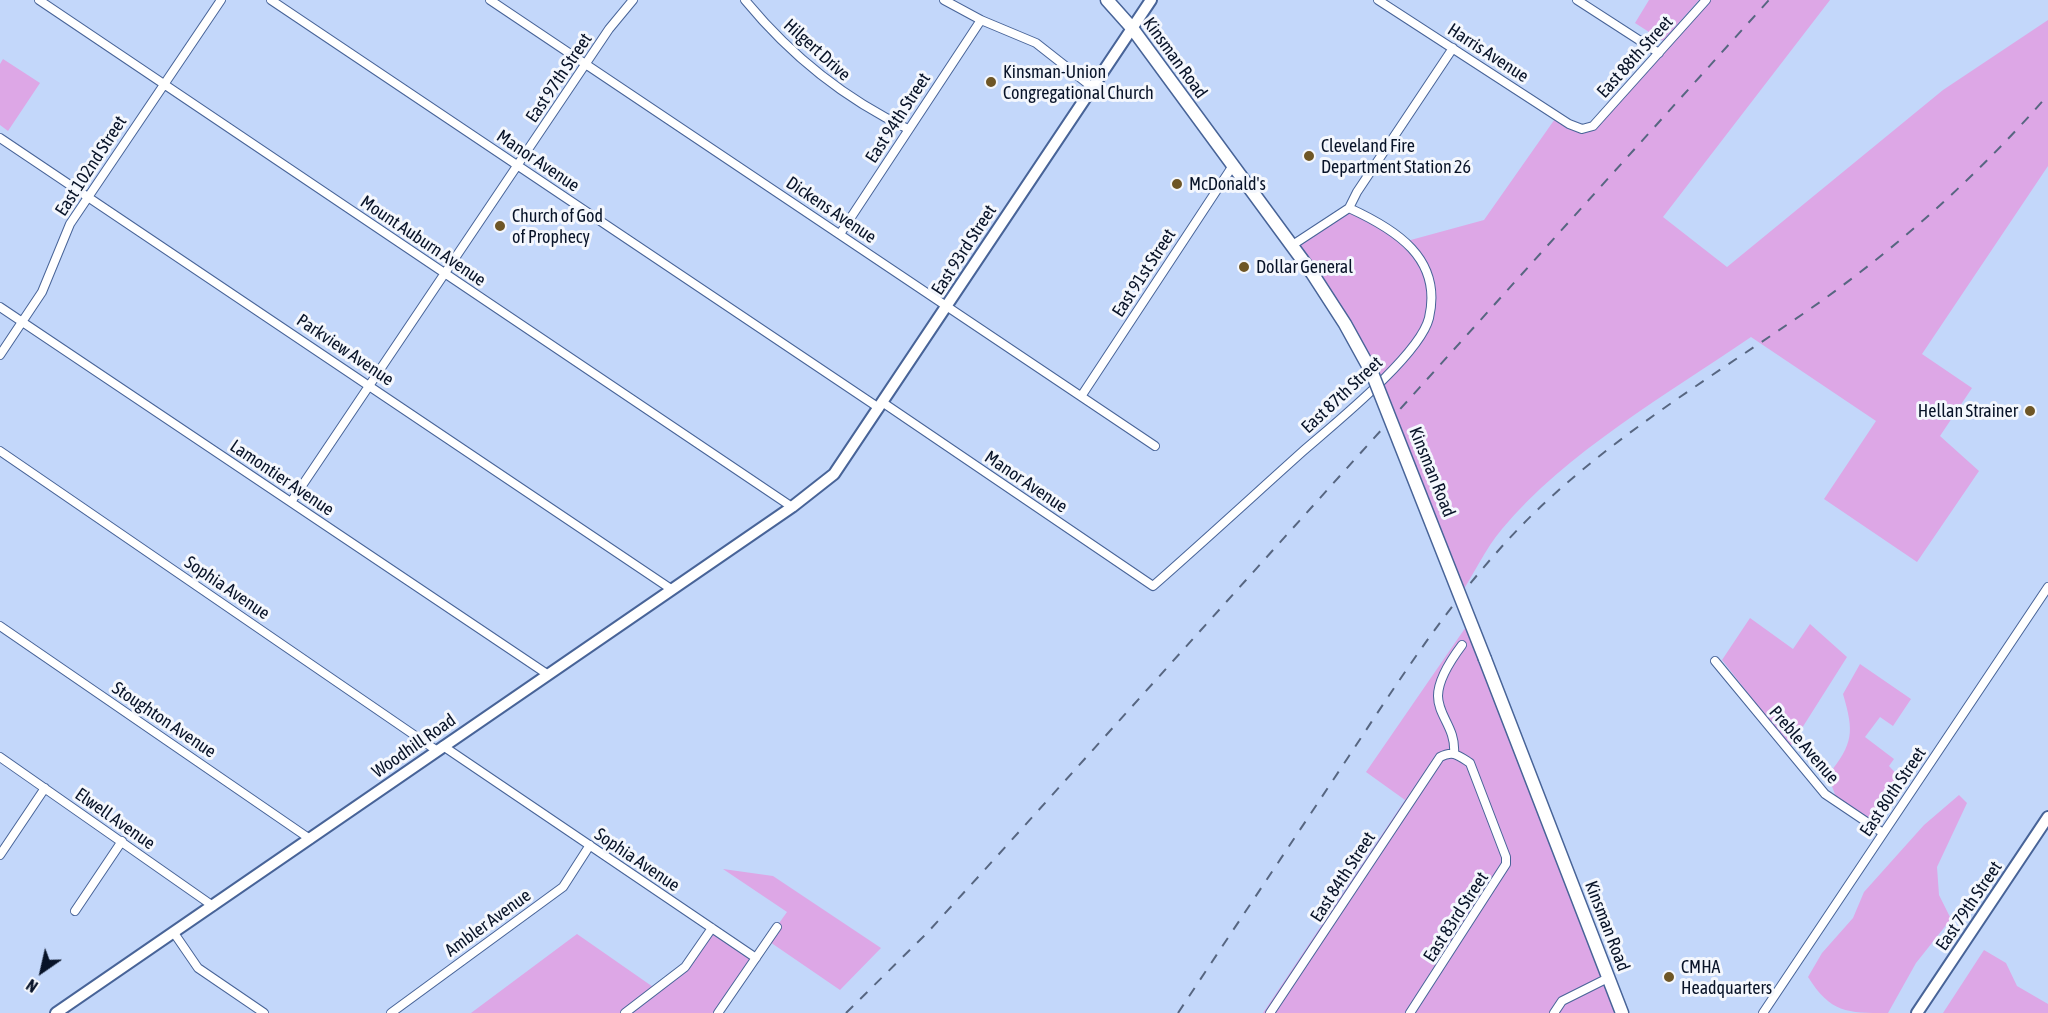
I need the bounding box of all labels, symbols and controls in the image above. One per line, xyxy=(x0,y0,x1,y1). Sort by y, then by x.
street label: East 88th Street xyxy=(1593,12,1677,102)
street label: Kinsman Road xyxy=(1138,13,1212,103)
street label: Hilgert Drive xyxy=(779,14,855,86)
street label: Harris Avenue xyxy=(1443,19,1533,87)
street label: East 97th Street xyxy=(521,29,597,127)
place label: Kinsman-Union Congregational Church xyxy=(1003,61,1154,104)
street label: East 94th Street xyxy=(861,69,935,167)
marker: Kinsman-Union Congregational Church xyxy=(984,75,998,89)
street label: East 102nd Street xyxy=(51,112,131,220)
street label: Manor Avenue xyxy=(492,125,584,197)
place label: Cleveland Fire Department Station 26 xyxy=(1321,135,1471,178)
marker: Cleveland Fire Department Station 26 xyxy=(1302,149,1316,163)
street label: Dickens Avenue xyxy=(782,172,880,248)
place label: McDonald's xyxy=(1189,173,1266,195)
marker: McDonald's xyxy=(1170,177,1184,191)
street label: Mount Auburn Avenue xyxy=(356,191,490,291)
street label: East 93rd Street xyxy=(927,201,1001,299)
place label: Church of God of Prophecy xyxy=(512,205,603,248)
marker: Church of God of Prophecy xyxy=(493,219,507,233)
street label: East 91st Street xyxy=(1108,225,1180,321)
place label: Dollar General xyxy=(1256,256,1353,278)
marker: Dollar General xyxy=(1237,260,1251,274)
street label: Parkview Avenue xyxy=(292,310,398,390)
street label: East 87th Street xyxy=(1297,352,1387,438)
place label: Hellan Strainer xyxy=(1918,400,2018,422)
marker: Hellan Strainer xyxy=(2023,404,2037,418)
street label: Kinsman Road xyxy=(1404,424,1460,520)
street label: Lamontier Avenue xyxy=(226,435,338,521)
street label: Manor Avenue xyxy=(980,446,1072,518)
street label: Sophia Avenue xyxy=(180,552,274,624)
street label: Stoughton Avenue xyxy=(108,677,220,763)
street label: Preble Avenue xyxy=(1764,702,1844,788)
street label: Woodhill Road xyxy=(368,709,460,783)
street label: East 80th Street xyxy=(1855,743,1931,841)
street label: Elwell Avenue xyxy=(71,784,159,854)
street label: Sophia Avenue xyxy=(590,824,684,896)
street label: East 84th Street xyxy=(1306,828,1380,926)
street label: East 79th Street xyxy=(1931,857,2007,955)
street label: East 83rd Street xyxy=(1419,868,1493,966)
street label: Kinsman Road xyxy=(1580,878,1634,974)
street label: Ambler Avenue xyxy=(441,885,535,961)
north arrow xyxy=(12,941,72,1001)
place label: CMHA Headquarters xyxy=(1681,956,1772,998)
marker: CMHA Headquarters xyxy=(1662,970,1676,984)
text: N xyxy=(23,976,41,996)

